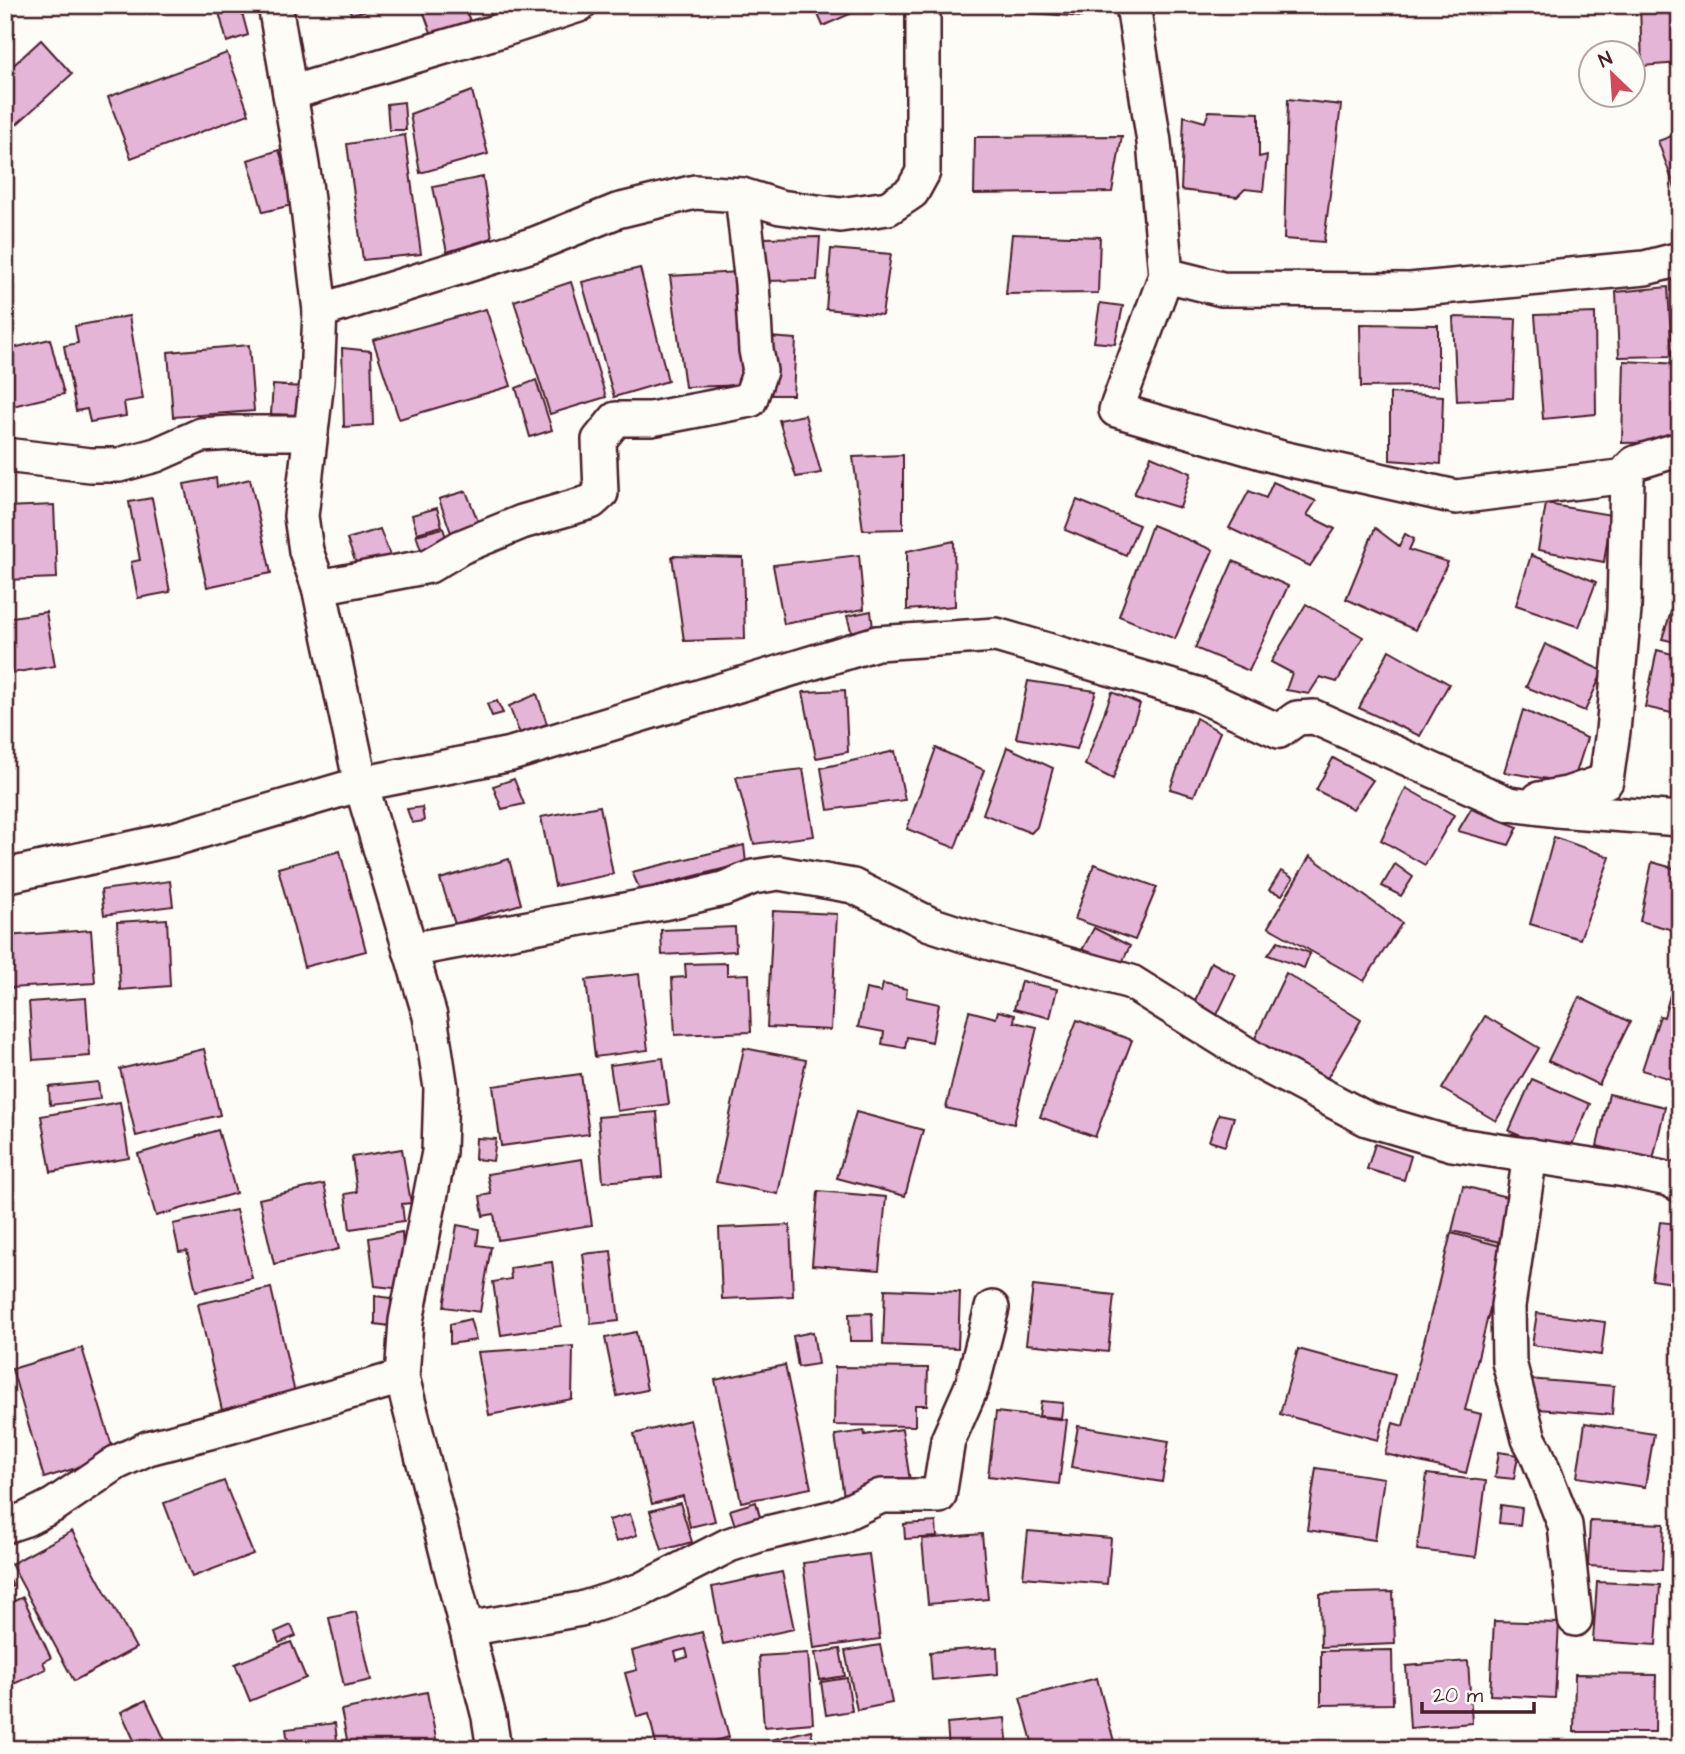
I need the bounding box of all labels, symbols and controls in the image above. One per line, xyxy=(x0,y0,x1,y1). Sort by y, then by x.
north arrow xyxy=(1576,38,1646,108)
text: N xyxy=(1594,45,1617,75)
scale bar xyxy=(1422,1670,1534,1714)
text: 20 m xyxy=(1433,1681,1484,1710)

